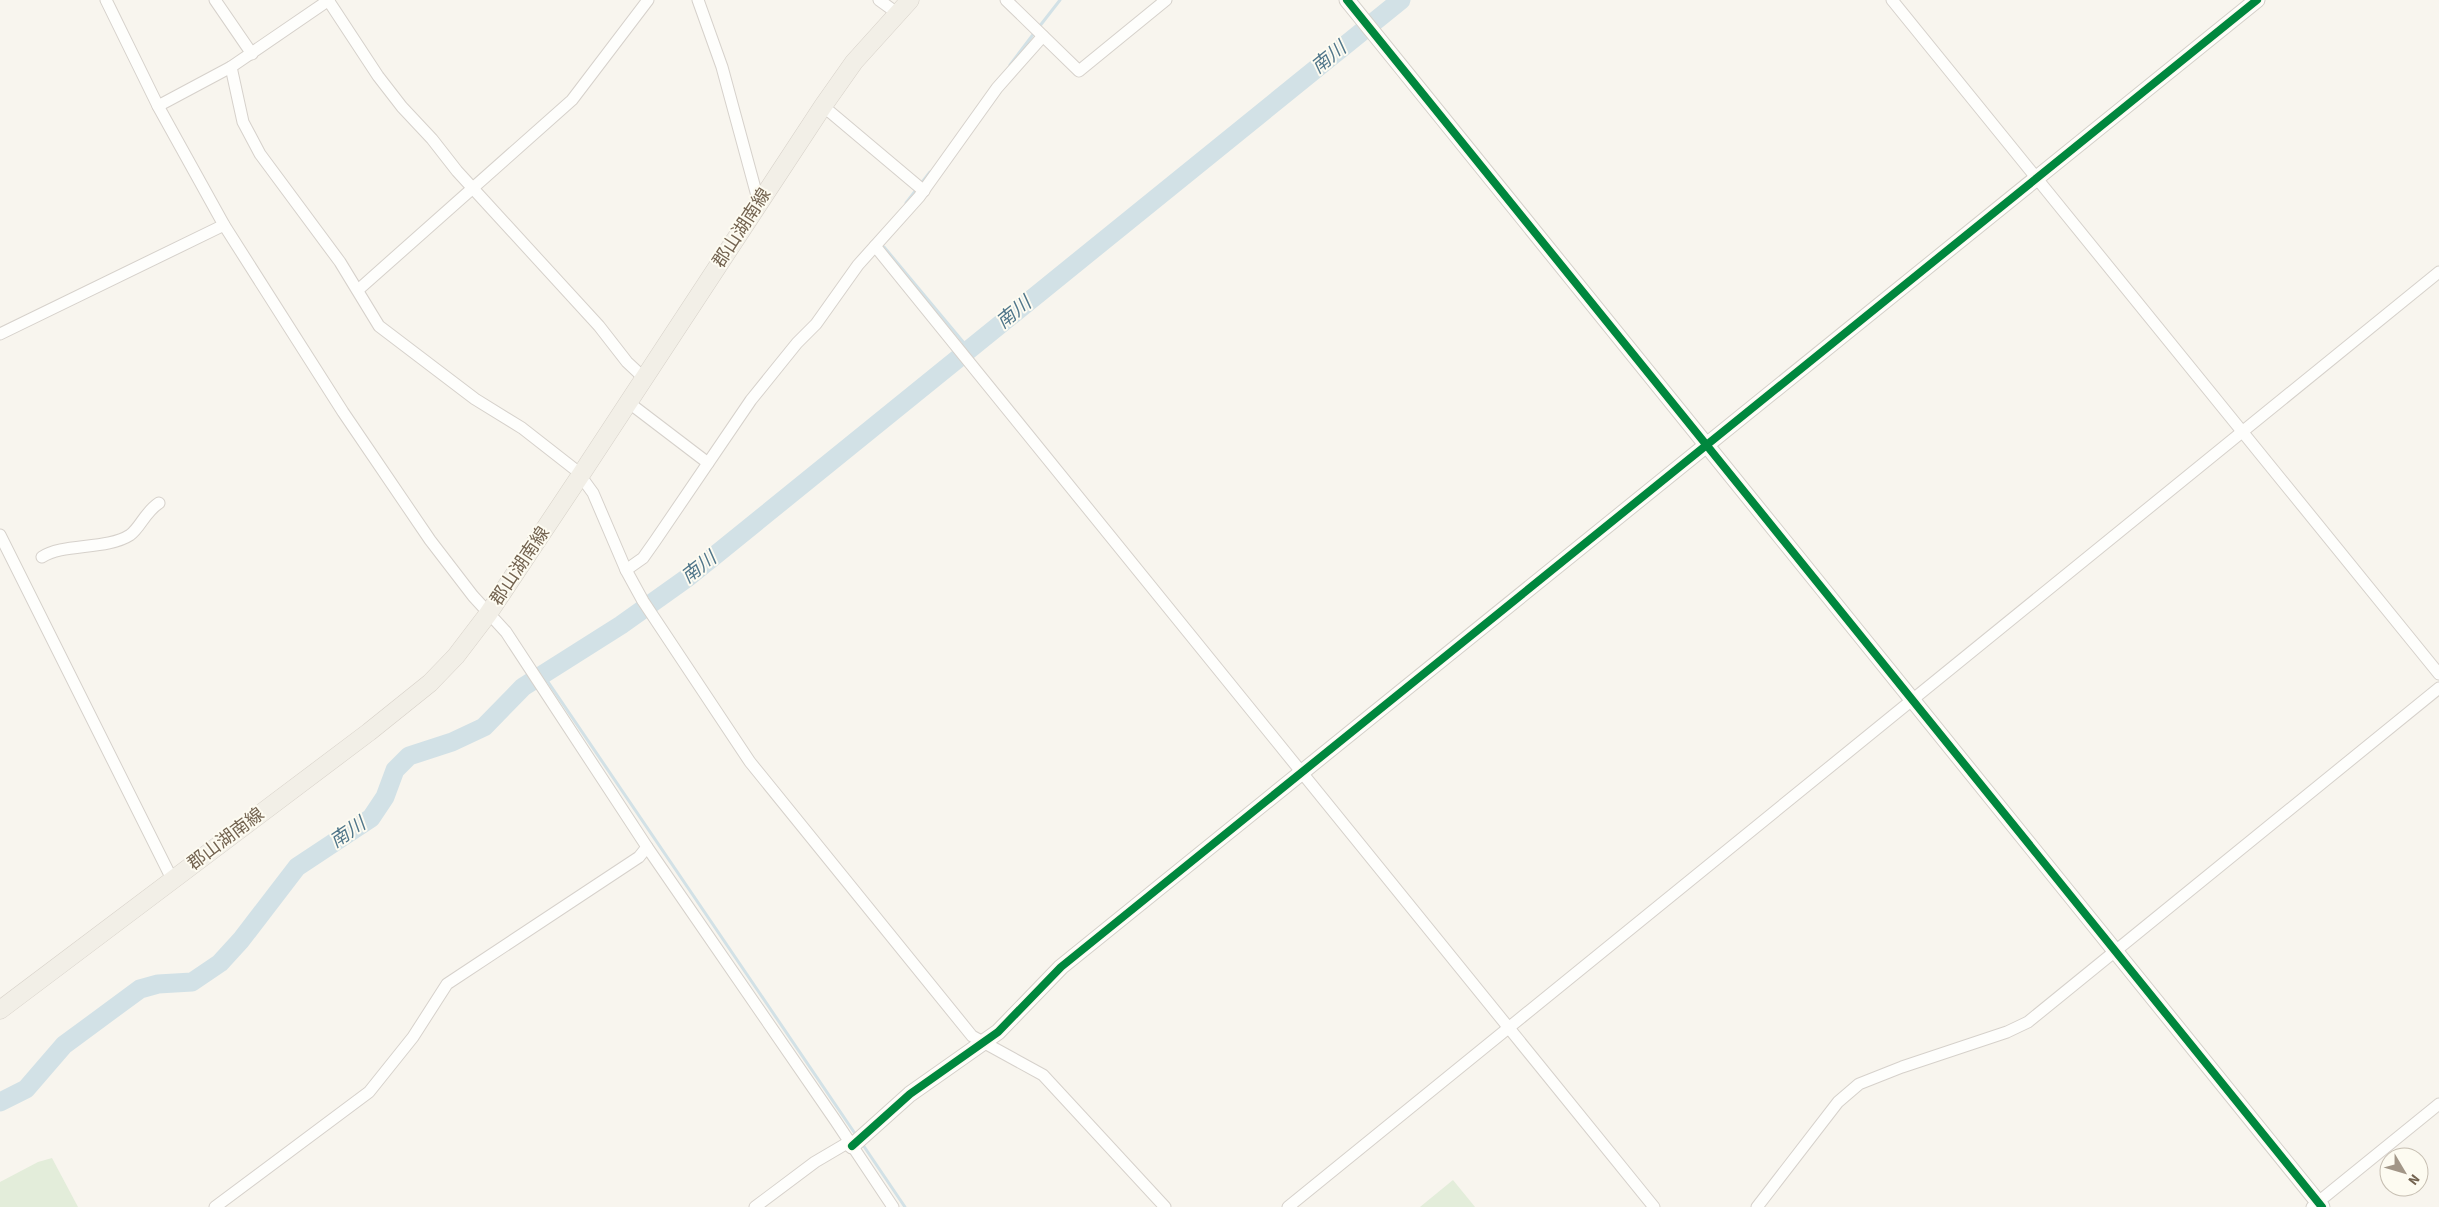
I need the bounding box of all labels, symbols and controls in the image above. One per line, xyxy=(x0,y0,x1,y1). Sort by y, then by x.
water label: 南川 xyxy=(1306,34,1354,80)
street label: 郡山湖南線 xyxy=(707,183,777,273)
water label: 南川 xyxy=(991,289,1039,335)
street label: 郡山湖南線 xyxy=(484,522,556,610)
water label: 南川 xyxy=(676,544,724,590)
street label: 郡山湖南線 xyxy=(183,802,269,876)
water label: 南川 xyxy=(325,810,373,855)
north arrow xyxy=(2379,1147,2429,1197)
text: N xyxy=(2403,1170,2424,1189)

